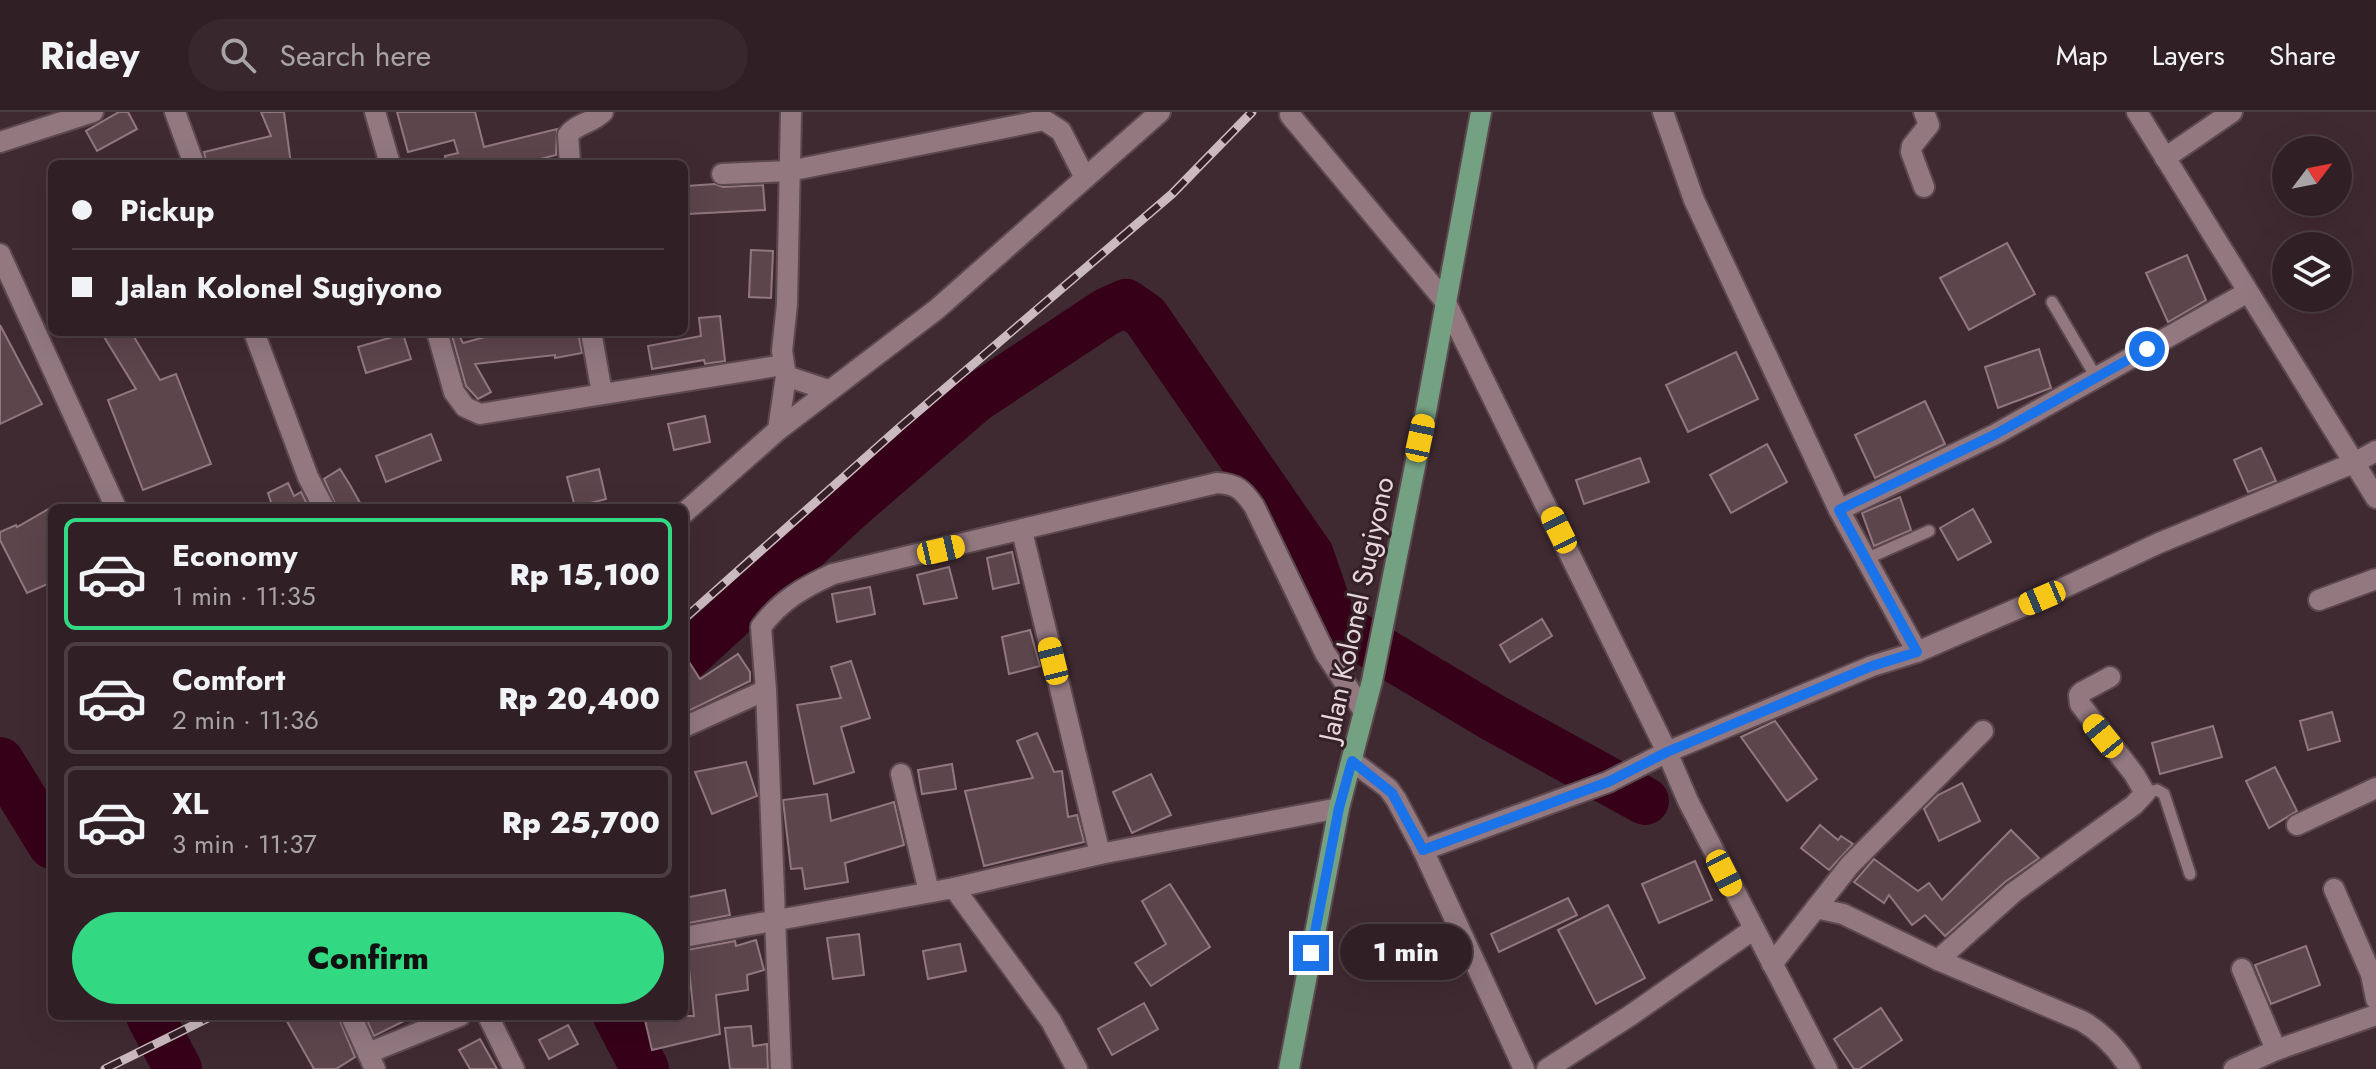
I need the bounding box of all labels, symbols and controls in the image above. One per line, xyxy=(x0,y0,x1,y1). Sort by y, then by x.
search box xyxy=(188,19,748,91)
text: Ridey xyxy=(40,28,140,83)
icon: search xyxy=(216,33,260,77)
text: Search here xyxy=(280,34,431,77)
text: Map xyxy=(2056,35,2108,76)
text: Layers xyxy=(2152,35,2225,76)
text: Share xyxy=(2269,35,2336,76)
north arrow xyxy=(2272,136,2352,216)
map controls xyxy=(2272,136,2352,312)
text: Pickup xyxy=(120,189,215,232)
button: layers xyxy=(2272,232,2352,312)
text: Jalan Kolonel Sugiyono xyxy=(120,266,442,309)
route start xyxy=(2129,331,2165,367)
car xyxy=(1403,412,1437,464)
street label: Jalan Kolonel Sugiyono xyxy=(1308,473,1405,749)
car xyxy=(1538,503,1580,557)
car xyxy=(915,533,967,567)
text: Economy xyxy=(172,534,298,577)
icon: car xyxy=(76,538,148,610)
text: Rp 15,100 xyxy=(509,553,660,596)
text: 1 min · 11:35 xyxy=(172,577,316,615)
car xyxy=(2015,578,2069,618)
car xyxy=(1036,635,1070,687)
text: Comfort xyxy=(172,658,285,701)
icon: car xyxy=(76,662,148,734)
text: Rp 20,400 xyxy=(498,677,660,720)
text: 2 min · 11:36 xyxy=(172,701,319,739)
car xyxy=(2079,710,2127,762)
text: XL xyxy=(172,782,208,825)
icon: car xyxy=(76,786,148,858)
text: Rp 25,700 xyxy=(502,801,660,844)
text: 3 min · 11:37 xyxy=(172,825,317,863)
car xyxy=(1702,846,1746,900)
button: Confirm xyxy=(72,912,664,1004)
callout: 1 min xyxy=(1339,925,1471,981)
text: 1 min xyxy=(1373,933,1439,971)
route end xyxy=(1293,935,1329,971)

